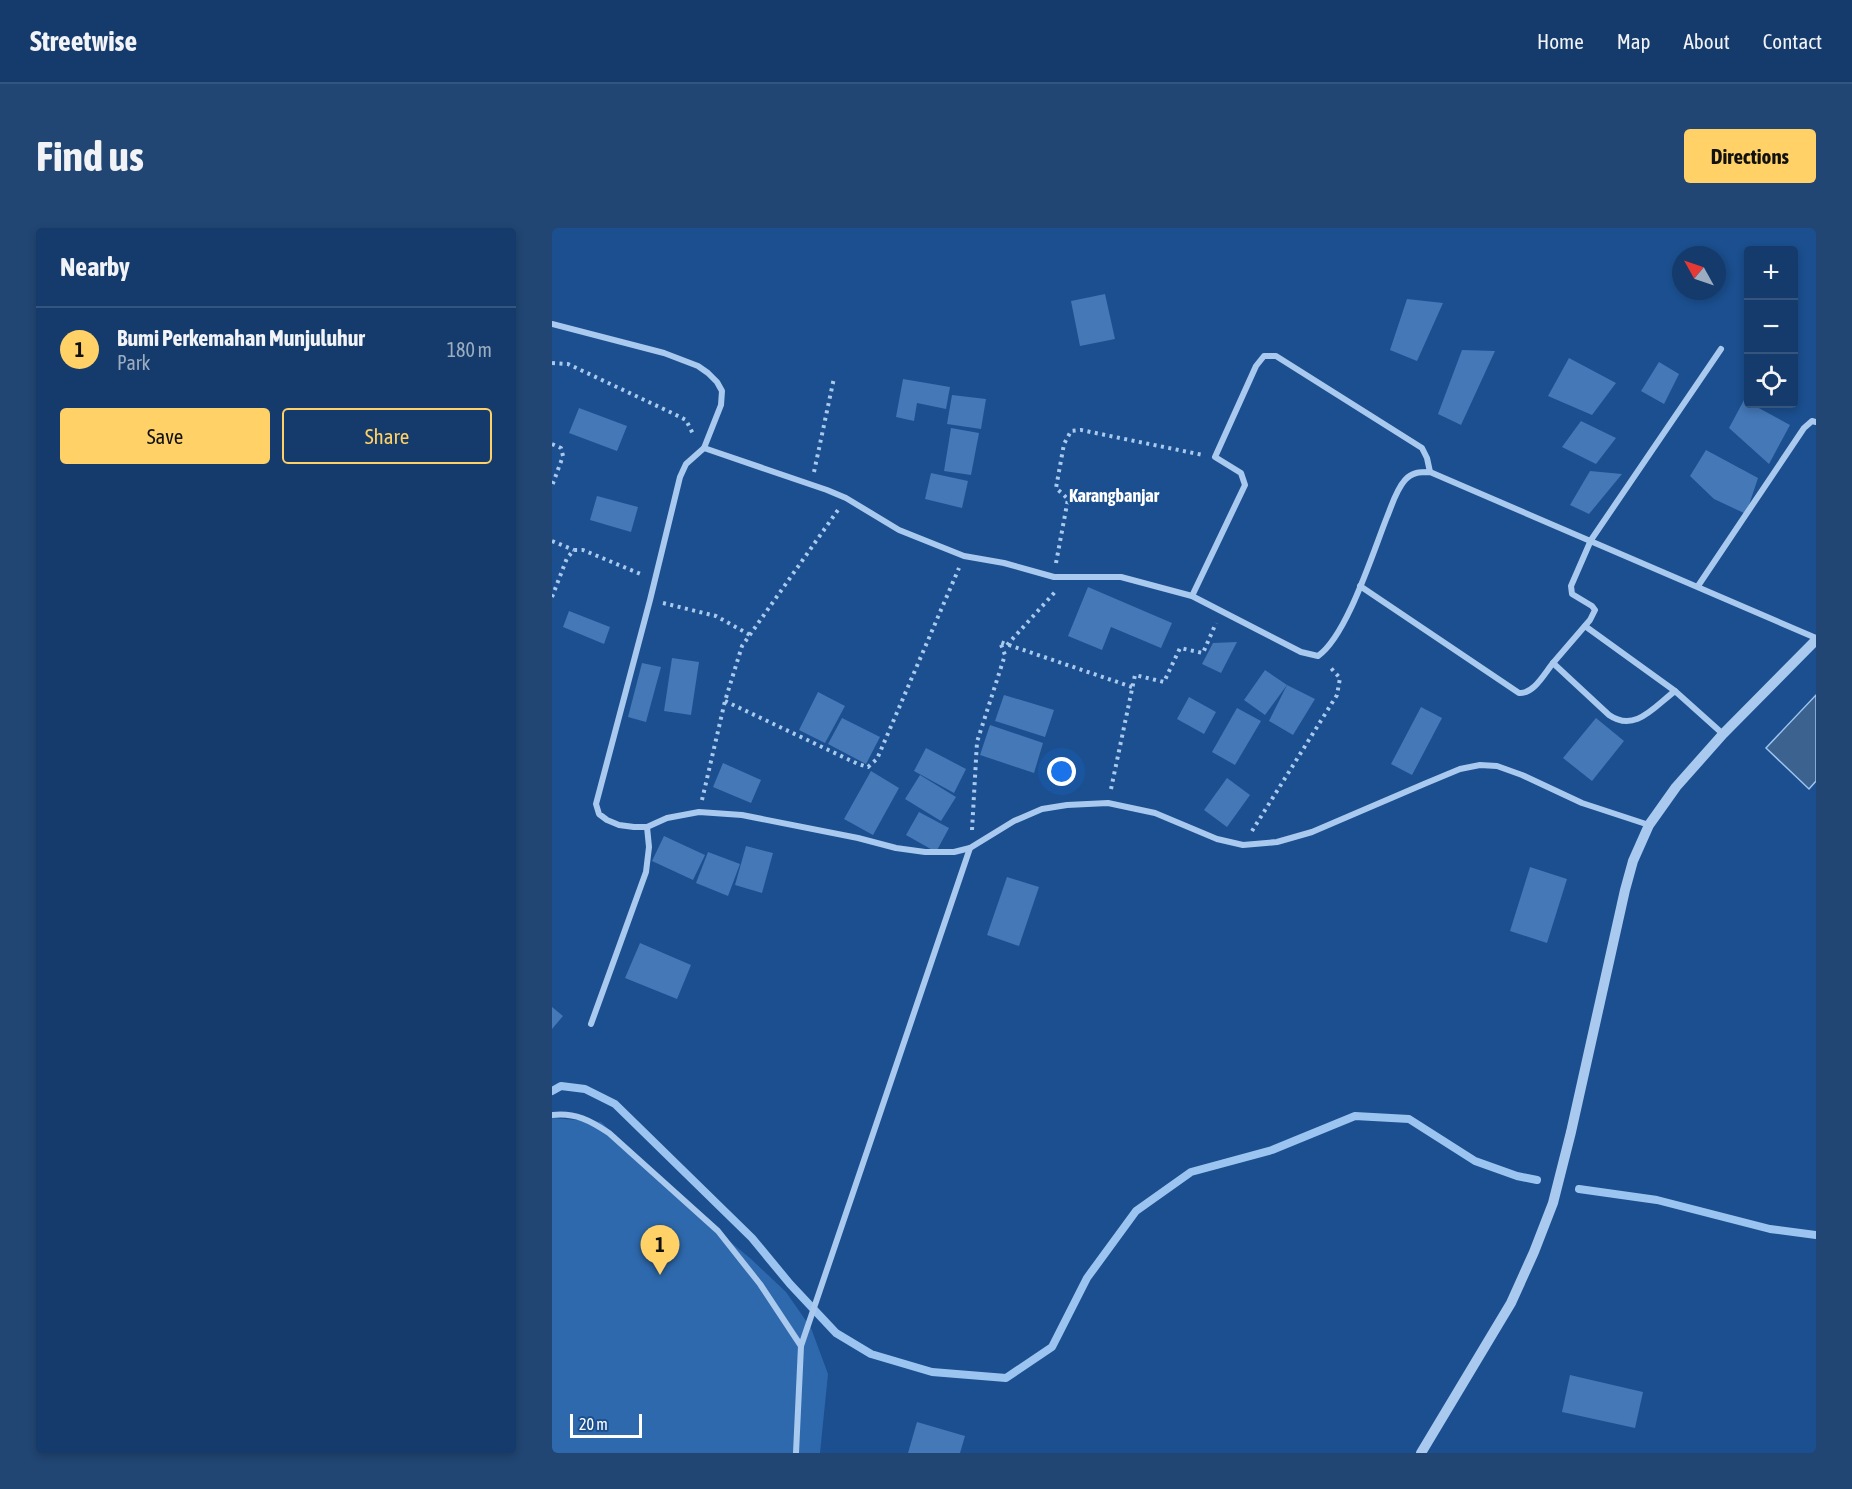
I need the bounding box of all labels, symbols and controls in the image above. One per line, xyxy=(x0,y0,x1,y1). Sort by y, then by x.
text: Streetwise xyxy=(30,25,137,57)
text: Home xyxy=(1537,29,1584,53)
text: Map xyxy=(1617,29,1651,53)
text: About xyxy=(1684,29,1730,53)
text: Contact xyxy=(1763,29,1822,53)
button: Directions xyxy=(1684,129,1816,183)
text: Find us xyxy=(36,132,144,180)
north arrow xyxy=(1672,246,1726,300)
map controls xyxy=(1744,246,1798,408)
button: + xyxy=(1744,246,1798,300)
text: Nearby xyxy=(60,252,130,282)
button: − xyxy=(1744,300,1798,354)
text: Bumi Perkemahan Munjuluhur xyxy=(117,325,365,351)
text: 1 xyxy=(75,338,84,361)
text: 180 m xyxy=(447,338,492,361)
text: Park xyxy=(117,351,150,374)
button: locate xyxy=(1744,354,1798,408)
button: Save xyxy=(60,408,270,464)
button: Share xyxy=(282,408,492,464)
district label: Karangbanjar xyxy=(1069,485,1160,506)
your location xyxy=(1047,757,1076,786)
pin: 1 xyxy=(640,1226,680,1275)
scale bar xyxy=(570,1411,642,1438)
text: 20 m xyxy=(579,1415,608,1433)

